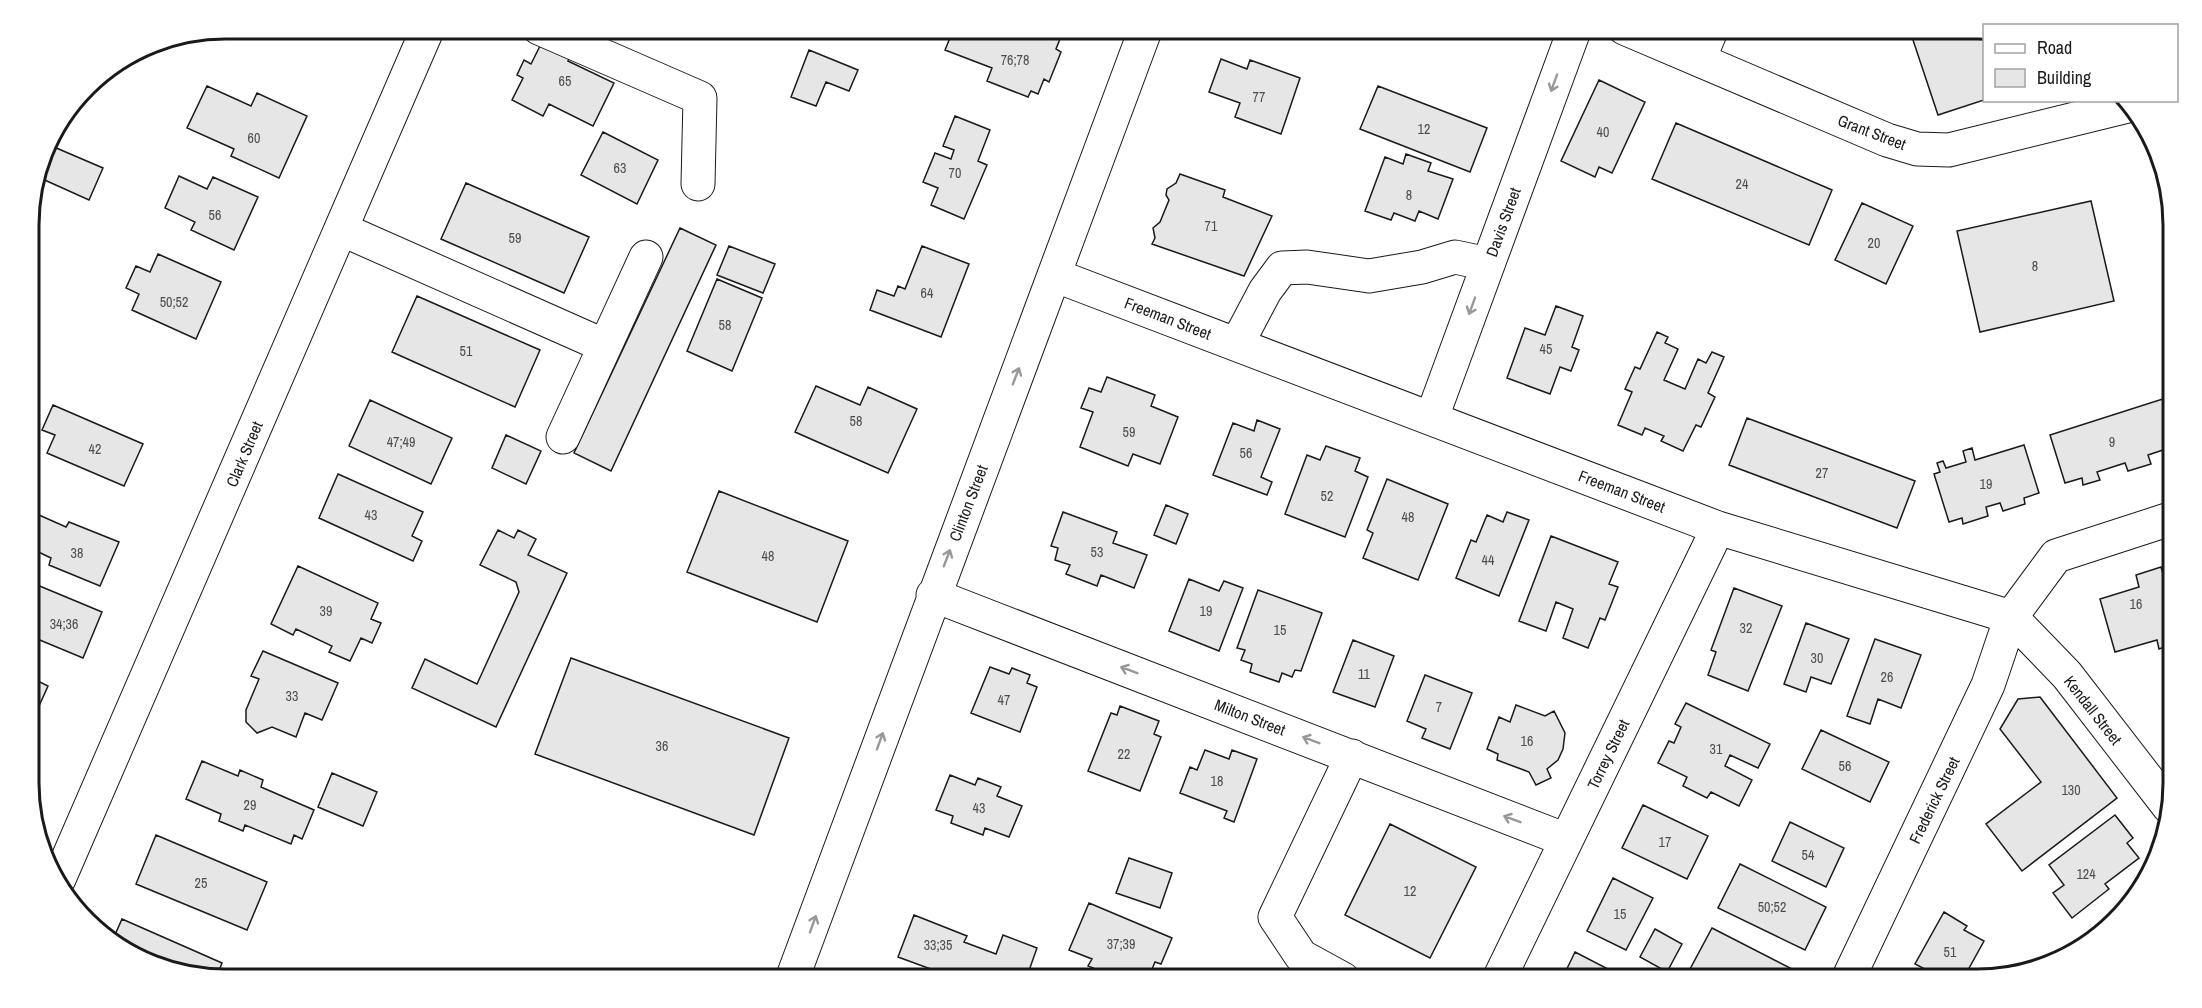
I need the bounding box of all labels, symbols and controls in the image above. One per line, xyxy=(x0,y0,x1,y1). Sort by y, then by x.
legend xyxy=(1983,24,2178,102)
text: Road xyxy=(2037,35,2072,60)
house number: 76;78 xyxy=(1001,51,1029,69)
text: Building xyxy=(2037,65,2092,90)
house number: 65 xyxy=(559,72,571,90)
one-way arrow xyxy=(1548,73,1559,92)
house number: 77 xyxy=(1253,88,1265,106)
street label: Grant Street xyxy=(1835,109,1910,155)
house number: 12 xyxy=(1418,120,1430,138)
house number: 40 xyxy=(1597,123,1609,141)
house number: 60 xyxy=(248,129,260,147)
house number: 63 xyxy=(614,159,626,177)
house number: 70 xyxy=(949,164,961,182)
house number: 24 xyxy=(1736,175,1749,193)
street label: Davis Street xyxy=(1480,184,1526,260)
house number: 8 xyxy=(1406,186,1412,204)
house number: 56 xyxy=(209,206,221,224)
house number: 71 xyxy=(1205,217,1218,235)
house number: 59 xyxy=(509,229,521,247)
house number: 20 xyxy=(1868,234,1880,252)
house number: 8 xyxy=(2032,257,2038,275)
house number: 64 xyxy=(921,284,934,302)
street label: Freeman Street xyxy=(1122,291,1215,345)
house number: 50;52 xyxy=(160,293,188,311)
one-way arrow xyxy=(1466,296,1477,315)
house number: 58 xyxy=(719,316,731,334)
house number: 45 xyxy=(1540,340,1552,358)
house number: 51 xyxy=(460,342,473,360)
one-way arrow xyxy=(1011,367,1022,386)
house number: 58 xyxy=(850,412,862,430)
street label: Clark Street xyxy=(220,417,268,490)
house number: 59 xyxy=(1123,423,1135,441)
house number: 47;49 xyxy=(387,433,415,451)
house number: 9 xyxy=(2109,433,2115,451)
house number: 42 xyxy=(89,440,101,458)
house number: 56 xyxy=(1240,444,1252,462)
street label: Clinton Street xyxy=(943,461,993,544)
street label: Freeman Street xyxy=(1576,464,1669,518)
house number: 27 xyxy=(1816,464,1828,482)
house number: 19 xyxy=(1980,475,1992,493)
house number: 52 xyxy=(1321,487,1333,505)
house number: 43 xyxy=(365,506,377,524)
house number: 48 xyxy=(1402,508,1414,526)
house number: 53 xyxy=(1091,543,1103,561)
house number: 38 xyxy=(71,544,83,562)
house number: 48 xyxy=(762,547,774,565)
one-way arrow xyxy=(942,550,953,568)
house number: 44 xyxy=(1482,551,1495,569)
house number: 16 xyxy=(2130,595,2142,613)
house number: 39 xyxy=(320,602,332,620)
house number: 19 xyxy=(1200,602,1212,620)
house number: 34;36 xyxy=(50,615,78,633)
house number: 32 xyxy=(1740,619,1752,637)
house number: 15 xyxy=(1274,621,1286,639)
house number: 30 xyxy=(1811,649,1823,667)
one-way arrow xyxy=(1120,664,1139,675)
house number: 11 xyxy=(1358,665,1371,683)
house number: 26 xyxy=(1881,668,1893,686)
street label: Kendall Street xyxy=(2059,671,2127,750)
house number: 33 xyxy=(286,687,298,705)
house number: 47 xyxy=(998,691,1010,709)
street label: Milton Street xyxy=(1211,693,1289,741)
house number: 7 xyxy=(1436,698,1442,716)
street label: Torrey Street xyxy=(1582,715,1635,793)
one-way arrow xyxy=(875,732,886,751)
house number: 16 xyxy=(1521,732,1533,750)
one-way arrow xyxy=(1302,734,1321,745)
house number: 36 xyxy=(656,737,668,755)
house number: 31 xyxy=(1710,740,1723,758)
house number: 22 xyxy=(1118,745,1130,763)
street label: Frederick Street xyxy=(1903,753,1965,847)
house number: 56 xyxy=(1839,757,1851,775)
house number: 18 xyxy=(1211,772,1223,790)
house number: 130 xyxy=(2061,781,2081,799)
house number: 29 xyxy=(244,796,256,814)
house number: 43 xyxy=(973,799,985,817)
one-way arrow xyxy=(1503,813,1522,824)
house number: 17 xyxy=(1659,833,1671,851)
house number: 54 xyxy=(1802,846,1815,864)
house number: 124 xyxy=(2076,865,2096,883)
house number: 25 xyxy=(195,874,207,892)
house number: 12 xyxy=(1404,882,1416,900)
house number: 50;52 xyxy=(1758,898,1786,916)
house number: 15 xyxy=(1614,905,1626,923)
one-way arrow xyxy=(808,916,819,934)
house number: 37;39 xyxy=(1107,935,1135,953)
house number: 33;35 xyxy=(924,936,952,954)
house number: 51 xyxy=(1944,943,1957,961)

